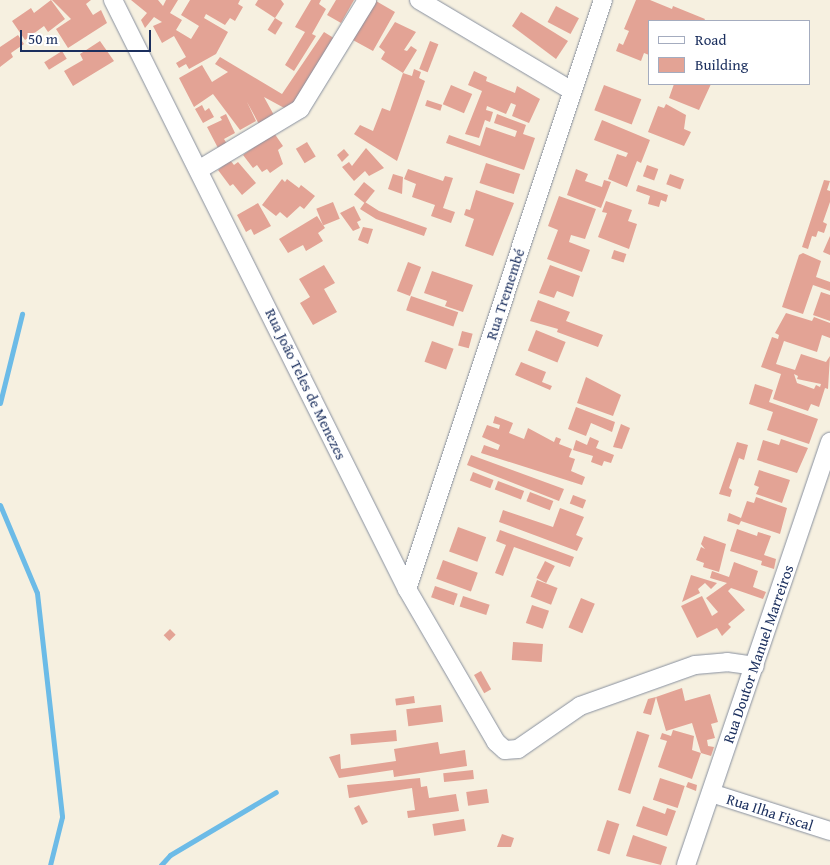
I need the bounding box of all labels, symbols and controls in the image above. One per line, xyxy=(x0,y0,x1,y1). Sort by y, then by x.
scale bar xyxy=(22,20,154,52)
legend xyxy=(648,20,810,85)
text: 50 m xyxy=(28,28,58,49)
text: Road xyxy=(695,29,726,50)
text: Building xyxy=(695,54,748,75)
street label: Rua Tremembé xyxy=(482,246,528,342)
street label: Rua João Teles de Menezes xyxy=(262,306,350,462)
street label: Rua Doutor Manuel Marreiros xyxy=(719,563,797,745)
street label: Rua Ilha Fiscal xyxy=(724,790,816,834)

